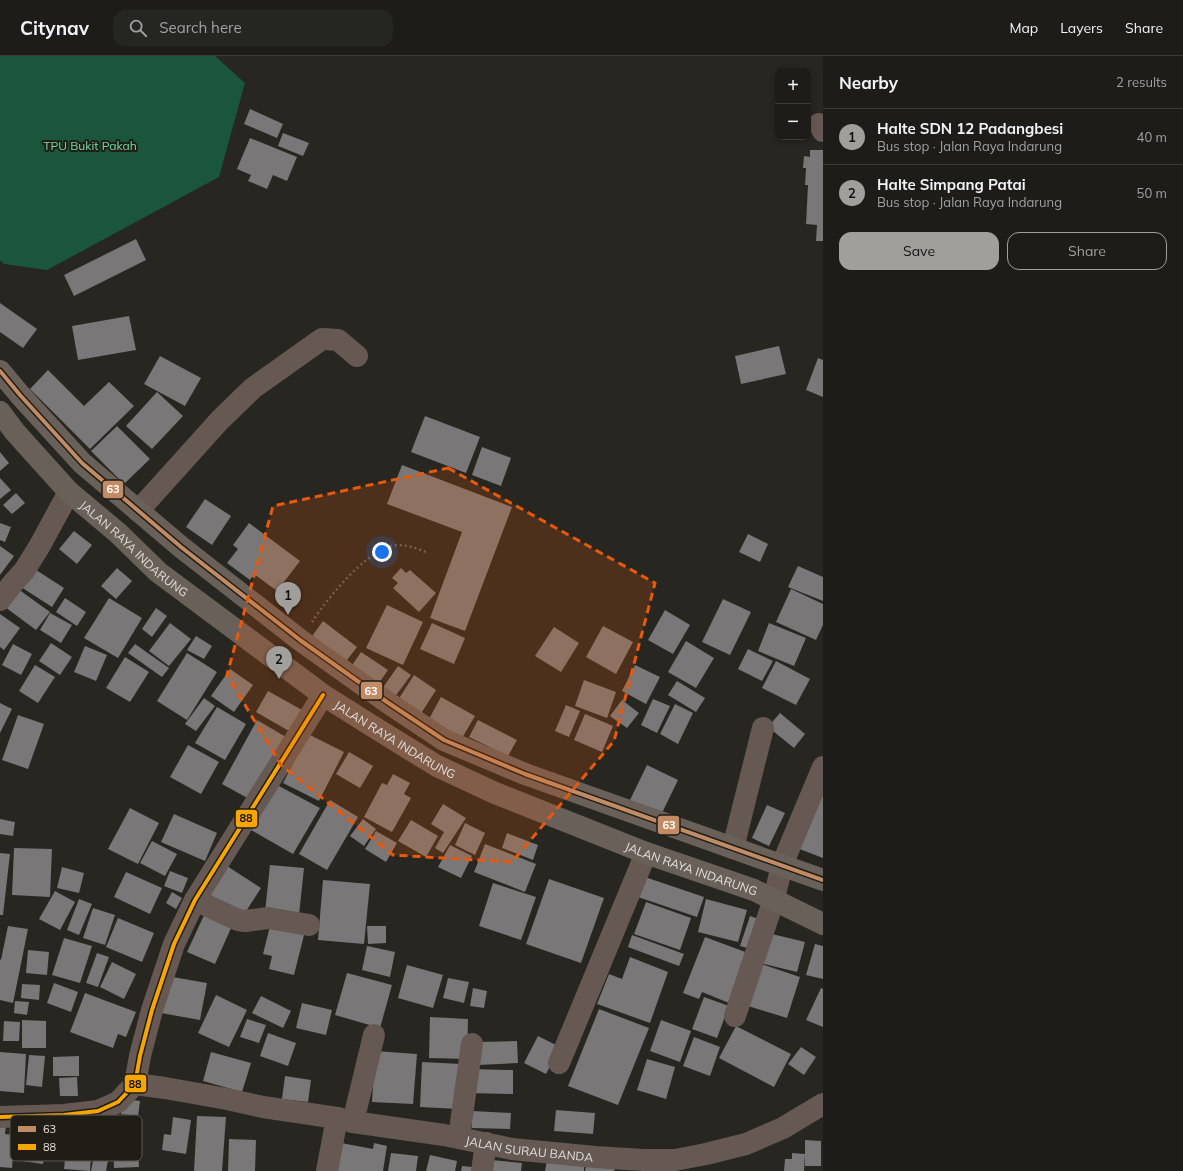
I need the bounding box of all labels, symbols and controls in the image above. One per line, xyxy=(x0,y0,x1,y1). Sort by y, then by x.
search box xyxy=(113,10,393,46)
text: Citynav xyxy=(20,16,89,40)
icon: search xyxy=(127,17,149,39)
text: Search here xyxy=(159,18,242,37)
text: Map xyxy=(1009,19,1038,37)
text: Layers xyxy=(1060,19,1103,37)
text: Share xyxy=(1125,19,1163,37)
map controls xyxy=(775,68,811,140)
button: + xyxy=(775,68,811,104)
text: Nearby xyxy=(839,72,898,93)
text: 2 results xyxy=(1116,74,1167,90)
button: − xyxy=(775,104,811,140)
text: Halte SDN 12 Padangbesi xyxy=(877,119,1063,138)
text: 1 xyxy=(848,129,856,145)
text: 40 m xyxy=(1137,129,1167,145)
park label: TPU Bukit Pakah xyxy=(43,138,137,153)
text: Bus stop · Jalan Raya Indarung xyxy=(877,138,1062,154)
text: Halte Simpang Patai xyxy=(877,175,1026,194)
text: 2 xyxy=(848,185,856,201)
text: 50 m xyxy=(1137,185,1167,201)
text: Bus stop · Jalan Raya Indarung xyxy=(877,194,1062,210)
button: Save xyxy=(839,232,999,270)
button: Share xyxy=(1007,232,1167,270)
line badge: 63 xyxy=(102,480,124,499)
text: 63 xyxy=(106,482,120,496)
street label: JALAN RAYA INDARUNG xyxy=(77,497,191,600)
your location xyxy=(372,542,392,562)
pin: 1 xyxy=(275,582,301,615)
pin: 2 xyxy=(266,646,292,679)
line badge: 63 xyxy=(360,681,383,700)
text: 63 xyxy=(364,684,378,698)
street label: JALAN RAYA INDARUNG xyxy=(332,697,458,781)
line badge: 88 xyxy=(235,809,258,828)
text: 88 xyxy=(239,811,253,825)
line badge: 63 xyxy=(657,815,680,835)
text: 63 xyxy=(662,818,676,832)
street label: JALAN RAYA INDARUNG xyxy=(623,838,760,898)
line badge: 88 xyxy=(124,1074,147,1093)
text: 88 xyxy=(128,1077,142,1091)
legend xyxy=(10,1115,142,1161)
text: 63 xyxy=(43,1122,56,1136)
street label: JALAN SURAU BANDA xyxy=(464,1132,594,1164)
text: 88 xyxy=(43,1140,57,1154)

